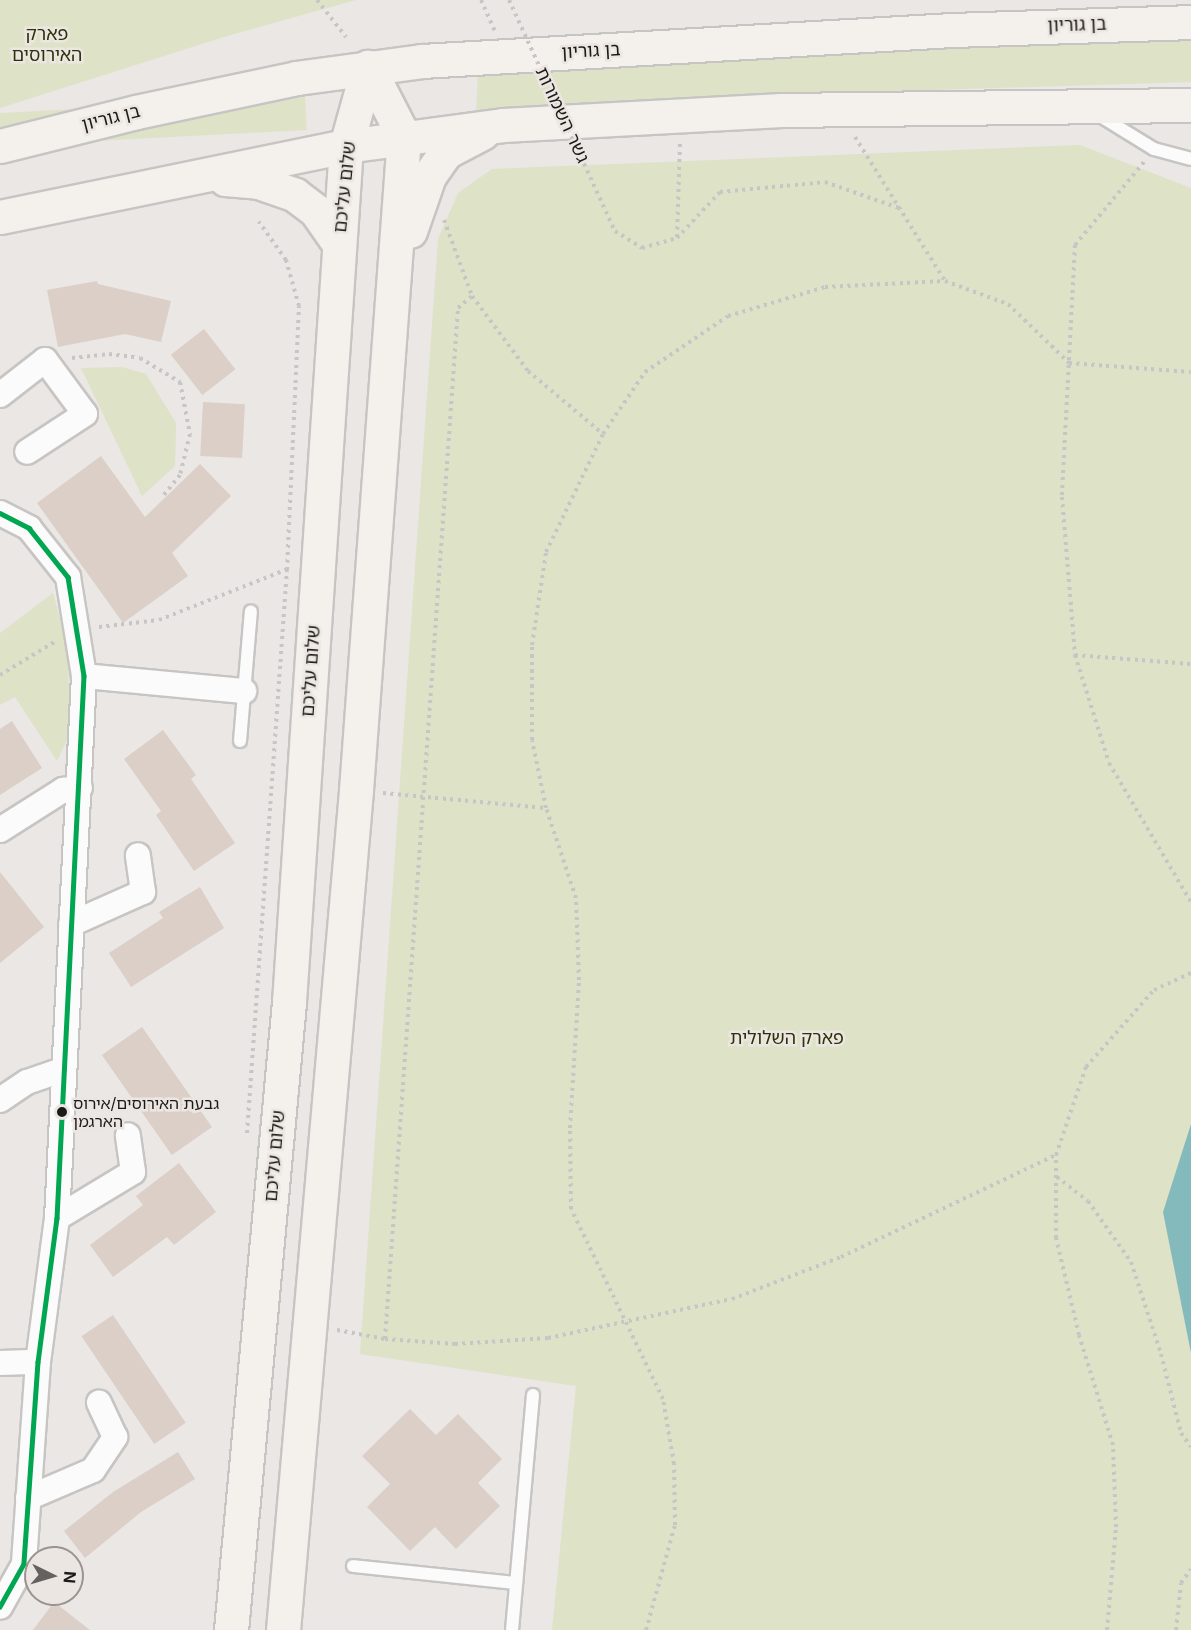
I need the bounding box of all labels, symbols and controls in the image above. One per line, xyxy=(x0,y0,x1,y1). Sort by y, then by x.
street label: בן גוריון xyxy=(1047,13,1107,37)
park label: פארק האירוסים xyxy=(12,24,82,66)
street label: בן גוריון xyxy=(561,39,621,63)
street label: גשר השמורות xyxy=(530,64,594,166)
street label: בן גוריון xyxy=(80,100,142,136)
street label: שלום עליכם xyxy=(329,140,361,234)
street label: שלום עליכם xyxy=(297,624,325,718)
park label: פארק השלולית xyxy=(730,1027,844,1049)
place label: גבעת האירוסים/אירוס הארגמן xyxy=(73,1093,219,1131)
marker: גבעת האירוסים/אירוס הארגמן xyxy=(56,1106,68,1118)
street label: שלום עליכם xyxy=(260,1109,290,1203)
north arrow xyxy=(24,1546,84,1606)
text: N xyxy=(59,1570,80,1584)

